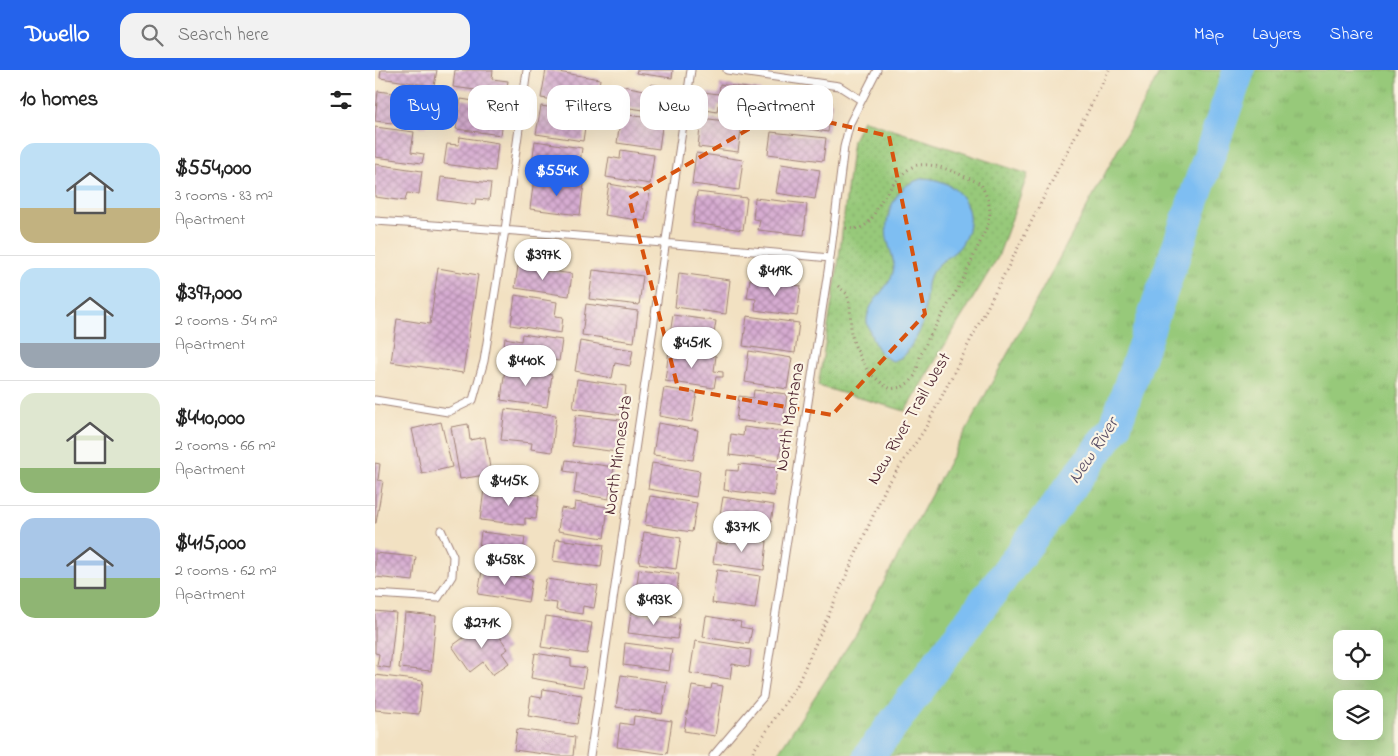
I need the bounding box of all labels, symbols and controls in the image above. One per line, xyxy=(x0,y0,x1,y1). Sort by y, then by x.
search box xyxy=(120,13,470,58)
text: Dwello xyxy=(25,18,90,53)
icon: search xyxy=(138,21,166,49)
text: Search here xyxy=(178,22,269,49)
text: Map xyxy=(1194,22,1224,48)
text: Layers xyxy=(1252,22,1302,48)
text: Share xyxy=(1330,22,1373,48)
text: 10 homes xyxy=(20,85,98,115)
chip: Buy xyxy=(390,85,458,130)
chip: Rent xyxy=(468,85,537,130)
chip: Filters xyxy=(547,85,630,130)
chip: New xyxy=(640,85,708,130)
chip: Apartment xyxy=(718,85,833,130)
icon: filters xyxy=(327,86,355,114)
text: $554,000 xyxy=(175,154,251,184)
pin: $554K xyxy=(522,154,592,197)
text: $554K xyxy=(536,159,578,183)
icon: home xyxy=(60,163,120,223)
text: 3 rooms · 83 m² xyxy=(175,184,273,208)
text: Apartment xyxy=(175,208,245,232)
pin: $397K xyxy=(508,238,578,281)
text: $397K xyxy=(525,243,561,267)
pin: $419K xyxy=(740,254,810,297)
text: $419K xyxy=(758,259,792,283)
text: $397,000 xyxy=(175,279,242,309)
icon: home xyxy=(60,288,120,348)
text: 2 rooms · 54 m² xyxy=(175,309,277,333)
pin: $451K xyxy=(657,326,727,369)
text: $451K xyxy=(673,331,711,355)
text: Apartment xyxy=(175,333,245,357)
pin: $440K xyxy=(491,344,561,387)
street label: New River Trail West xyxy=(862,348,958,490)
text: $440K xyxy=(507,349,545,373)
street label: North Montana xyxy=(770,361,812,473)
street label: North Minnesota xyxy=(598,394,640,516)
text: $440,000 xyxy=(175,404,245,434)
water label: New River xyxy=(1062,411,1127,490)
icon: home xyxy=(60,413,120,473)
text: 2 rooms · 66 m² xyxy=(175,434,276,458)
text: Apartment xyxy=(175,458,245,482)
pin: $415K xyxy=(474,464,544,507)
text: $415K xyxy=(490,469,528,493)
pin: $371K xyxy=(707,510,777,553)
text: $371K xyxy=(724,515,760,539)
text: $415,000 xyxy=(175,529,246,559)
icon: home xyxy=(60,538,120,598)
pin: $458K xyxy=(470,544,540,586)
text: $458K xyxy=(485,548,525,572)
text: 2 rooms · 62 m² xyxy=(175,559,277,583)
text: Apartment xyxy=(175,583,245,607)
pin: $493K xyxy=(619,584,689,626)
text: $493K xyxy=(636,588,672,612)
pin: $271K xyxy=(447,606,517,649)
text: $271K xyxy=(463,611,501,635)
map controls xyxy=(1333,630,1383,740)
button: locate xyxy=(1333,630,1383,680)
button: layers xyxy=(1333,690,1383,740)

